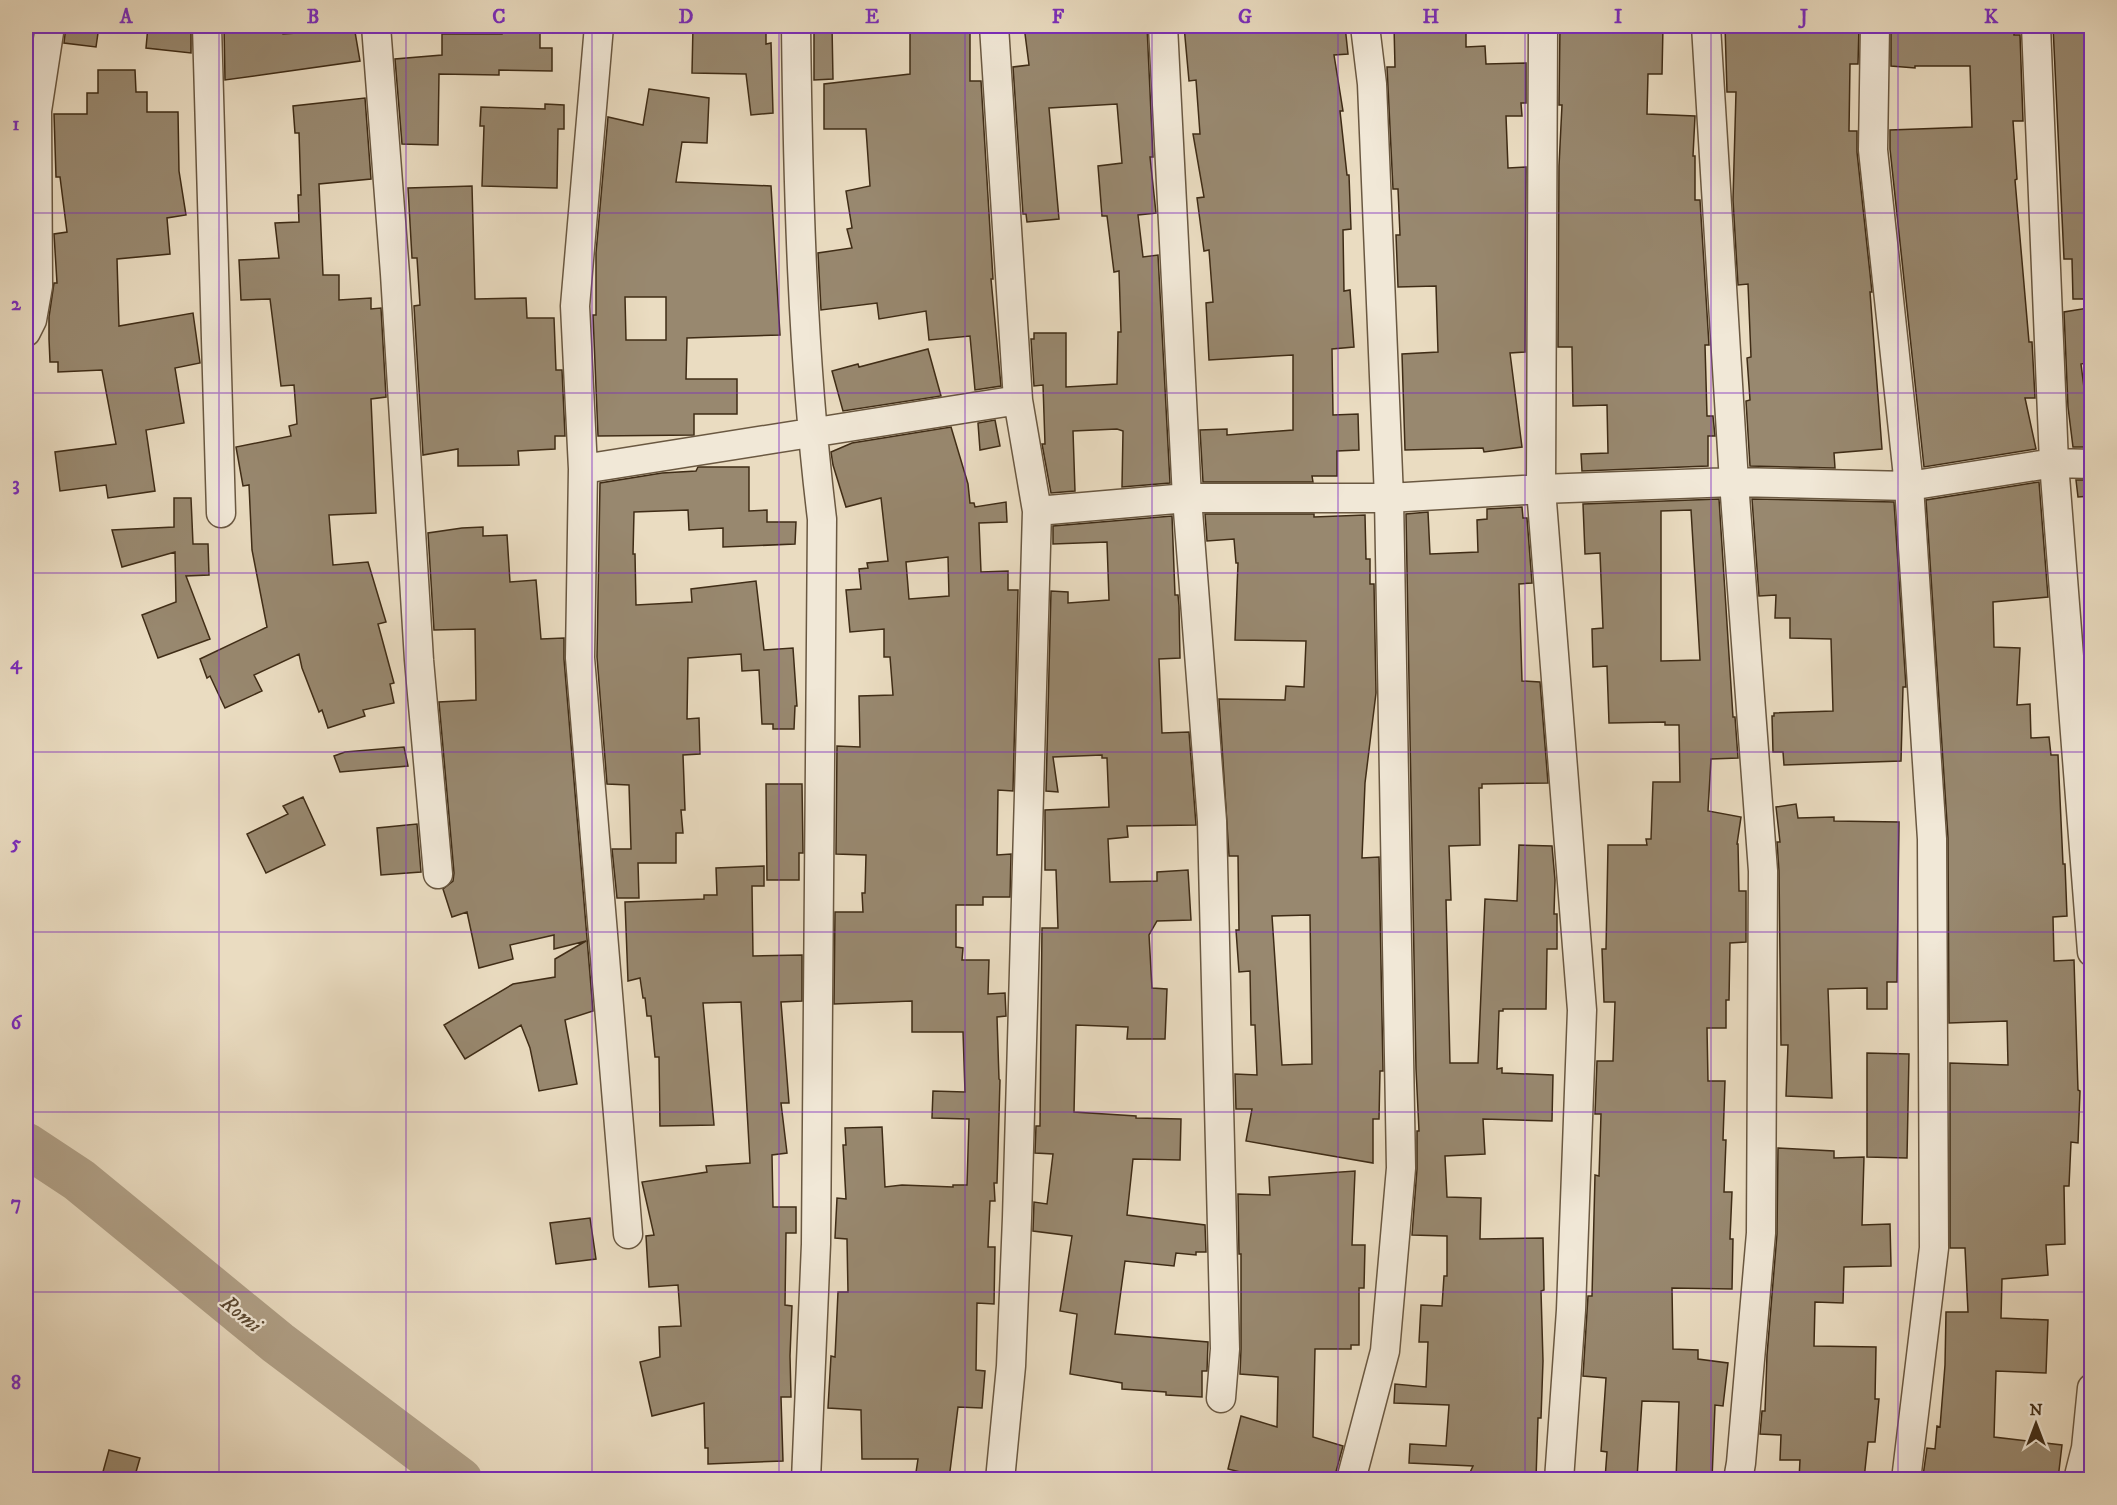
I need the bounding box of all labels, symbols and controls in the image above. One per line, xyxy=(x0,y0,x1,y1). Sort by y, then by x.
text: A xyxy=(119,5,134,30)
text: B xyxy=(307,5,319,30)
text: C xyxy=(492,5,506,30)
text: D xyxy=(679,5,694,30)
text: E xyxy=(865,5,879,30)
text: F xyxy=(1052,5,1065,30)
text: G xyxy=(1238,5,1252,30)
text: H xyxy=(1423,5,1440,30)
text: I xyxy=(1614,5,1622,30)
text: J xyxy=(1798,5,1808,30)
text: K xyxy=(1984,5,1999,30)
text: 1 xyxy=(12,112,20,137)
text: 2 xyxy=(11,292,22,317)
text: 3 xyxy=(12,472,20,497)
text: 4 xyxy=(10,651,23,676)
text: 5 xyxy=(10,831,21,856)
text: 6 xyxy=(11,1011,23,1036)
text: 7 xyxy=(11,1191,21,1216)
water label: Romi xyxy=(214,1289,268,1340)
text: 8 xyxy=(11,1371,21,1396)
north arrow xyxy=(2006,1394,2066,1454)
text: N xyxy=(2029,1400,2043,1420)

